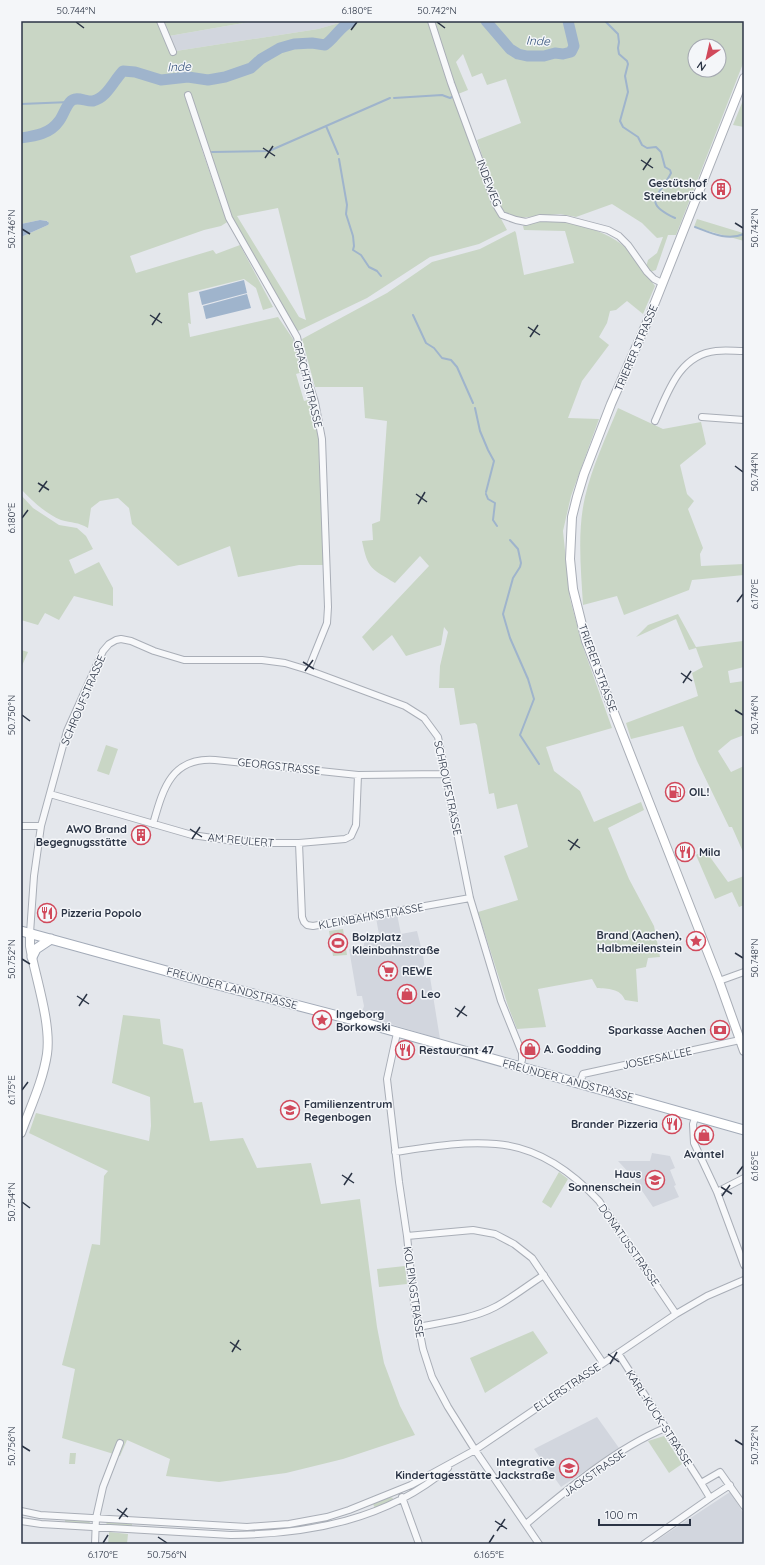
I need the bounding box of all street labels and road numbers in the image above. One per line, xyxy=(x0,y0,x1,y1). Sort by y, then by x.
street label: INDEWEG xyxy=(474,157,504,209)
street label: TRIERER STRASSE xyxy=(611,302,661,394)
street label: GRACHTSTRASSE xyxy=(290,339,326,429)
street label: TRIERER STRASSE xyxy=(576,622,620,714)
street label: SCHROUFSTRASSE xyxy=(58,653,108,747)
street label: SCHROUFSTRASSE xyxy=(431,739,465,837)
street label: GEORGSTRASSE xyxy=(237,755,321,777)
street label: AM REULERT xyxy=(207,830,275,850)
street label: KLEINBAHNSTRASSE xyxy=(317,900,425,932)
street label: FREUNDER LANDSTRASSE xyxy=(165,964,299,1012)
street label: JOSEFSALLEE xyxy=(621,1044,693,1072)
street label: FREUNDER LANDSTRASSE xyxy=(501,1056,635,1104)
street label: DONATUSSTRASSE xyxy=(595,1201,663,1289)
street label: KOLPINGSTRASSE xyxy=(401,1245,427,1339)
street label: ELLERSTRASSE xyxy=(531,1360,603,1414)
street label: KARL-KUCK-STRASSE xyxy=(623,1367,695,1469)
street label: JACKSTRASSE xyxy=(560,1446,628,1500)

